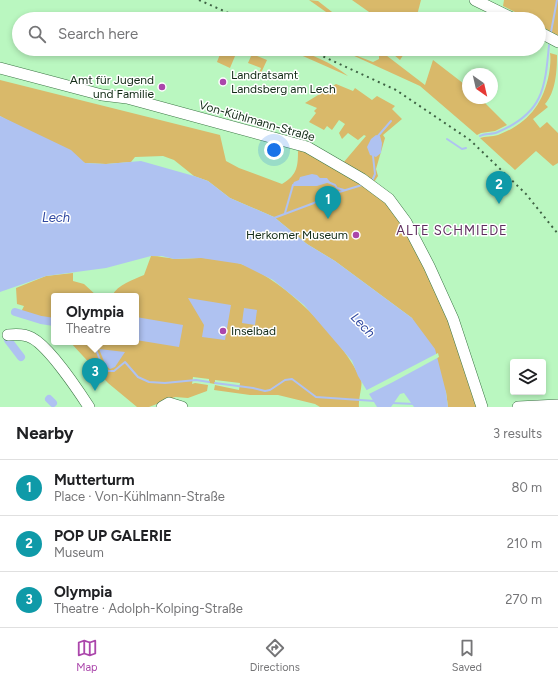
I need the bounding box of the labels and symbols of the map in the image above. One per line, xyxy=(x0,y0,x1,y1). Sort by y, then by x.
place label: Landratsamt Landsberg am Lech xyxy=(231,68,336,96)
north arrow xyxy=(462,68,498,104)
place label: Amt für Jugend und Familie xyxy=(70,73,154,101)
marker: Landratsamt Landsberg am Lech xyxy=(218,77,228,87)
marker: Amt für Jugend und Familie xyxy=(157,82,167,92)
street label: Von-Kühlmann-Straße xyxy=(197,98,317,144)
your location xyxy=(264,140,284,160)
pin: 2 xyxy=(486,171,512,204)
pin: 1 xyxy=(315,186,341,219)
water label: Lech xyxy=(42,210,70,225)
district label: ALTE SCHMIEDE xyxy=(396,223,508,238)
place label: Herkomer Museum xyxy=(246,228,348,242)
marker: Herkomer Museum xyxy=(351,230,361,240)
water label: Lech xyxy=(348,310,378,340)
place label: Inselbad xyxy=(231,324,276,338)
marker: Inselbad xyxy=(218,326,228,336)
pin: 3 xyxy=(82,358,108,391)

